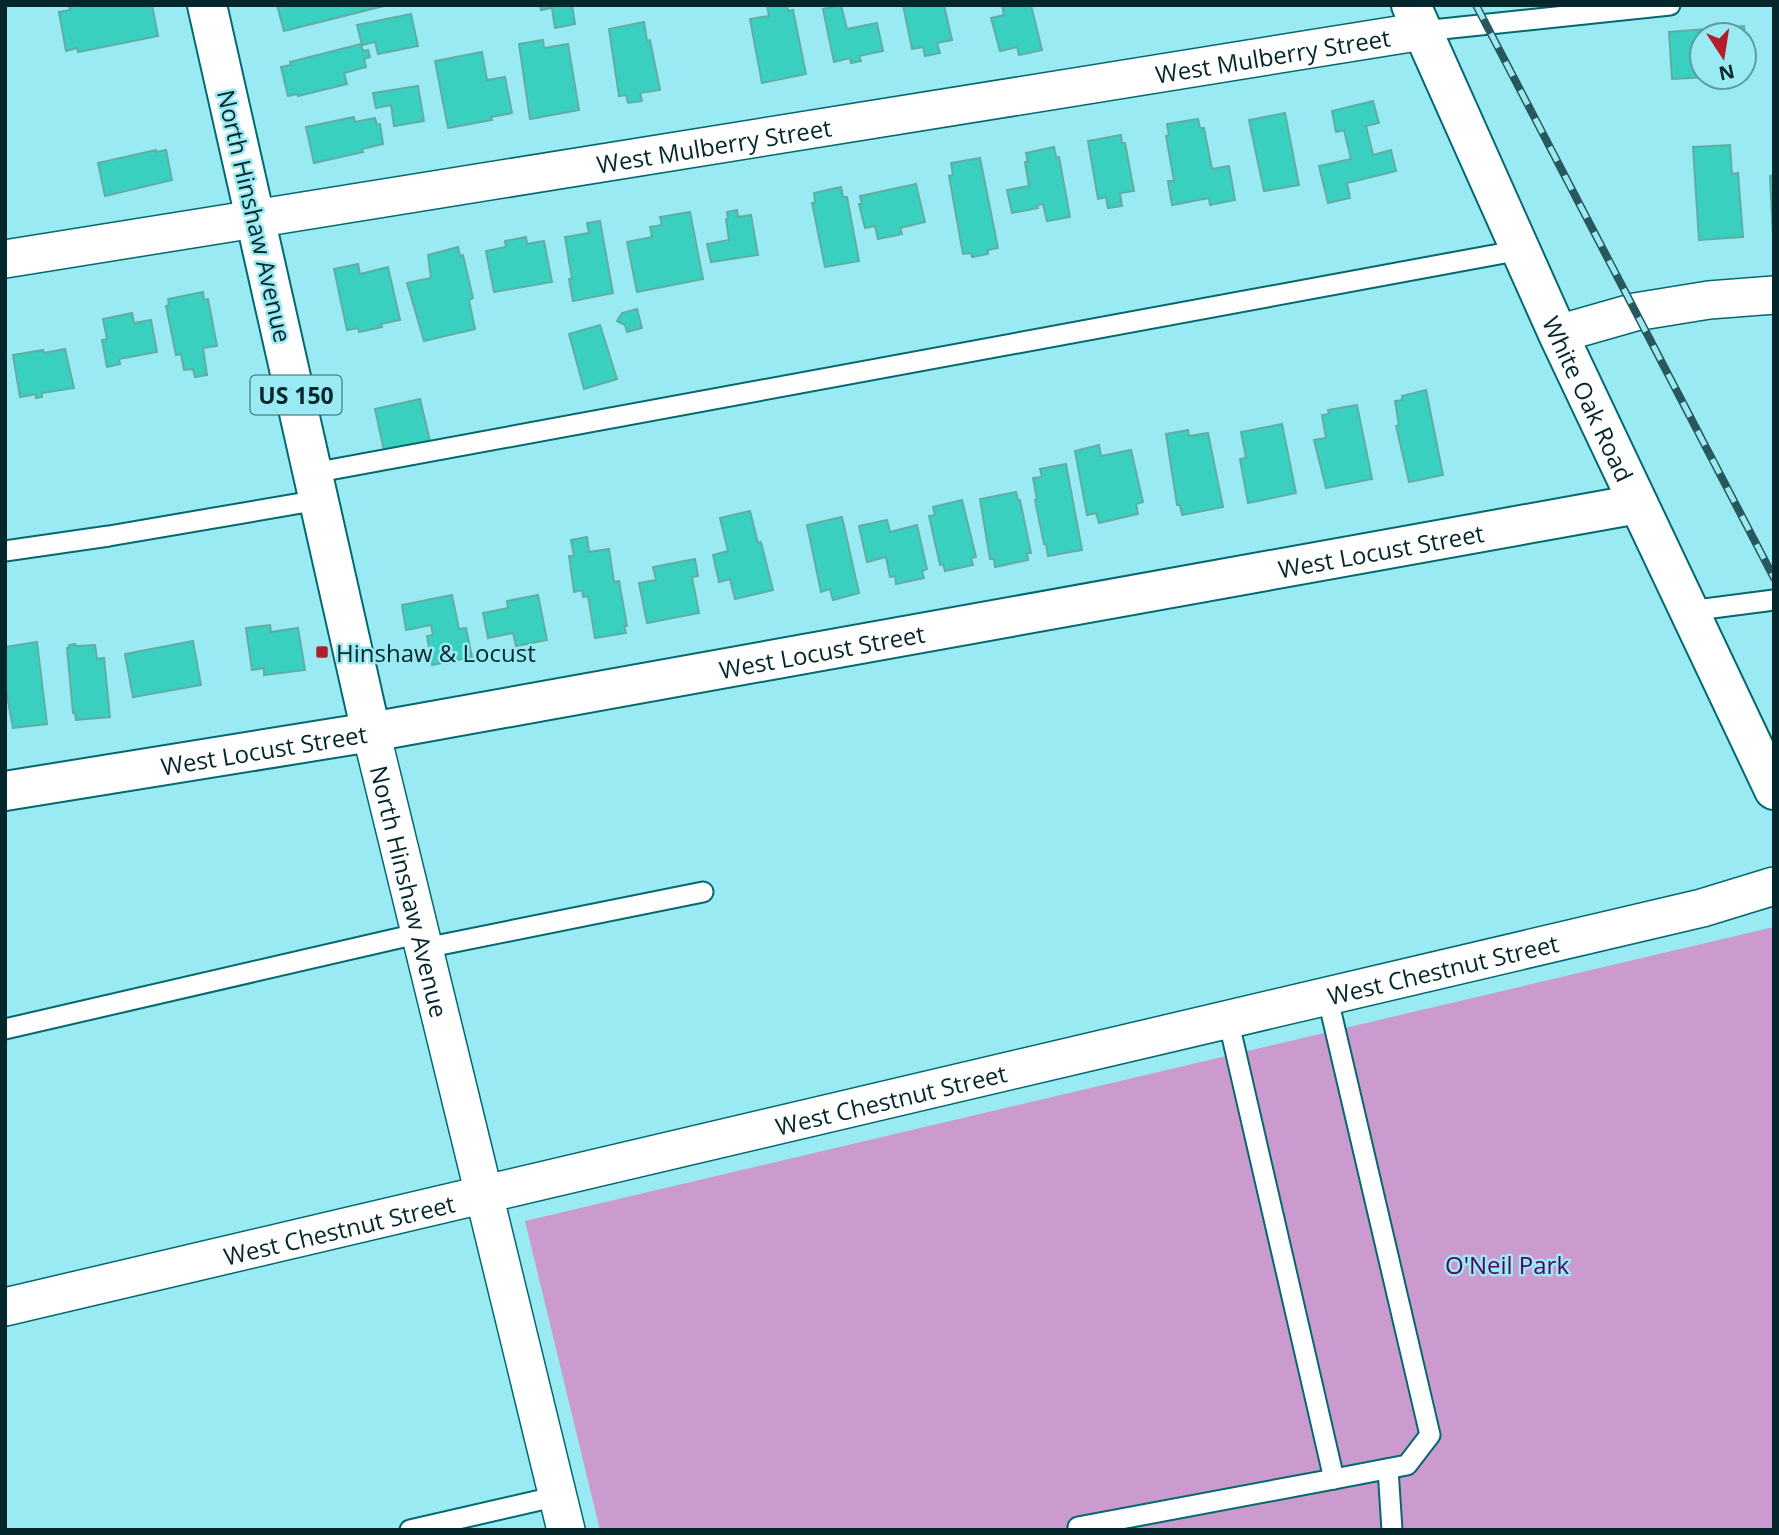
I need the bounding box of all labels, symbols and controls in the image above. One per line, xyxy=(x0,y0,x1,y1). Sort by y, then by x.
street label: West Mulberry Street xyxy=(1153,20,1393,90)
north arrow xyxy=(1688,21,1758,91)
text: N xyxy=(1716,58,1737,87)
street label: North Hinshaw Avenue xyxy=(210,87,300,345)
street label: West Mulberry Street xyxy=(594,110,834,180)
street label: White Oak Road xyxy=(1536,311,1642,487)
road number: US 150 xyxy=(250,376,342,414)
street label: West Locust Street xyxy=(1275,516,1486,585)
street label: West Locust Street xyxy=(716,616,927,686)
place label: Hinshaw & Locust xyxy=(336,636,536,669)
marker: Hinshaw & Locust xyxy=(314,644,330,660)
street label: West Locust Street xyxy=(158,716,369,782)
street label: North Hinshaw Avenue xyxy=(363,762,457,1021)
street label: West Chestnut Street xyxy=(1324,926,1562,1012)
street label: West Chestnut Street xyxy=(772,1056,1010,1142)
street label: West Chestnut Street xyxy=(220,1186,458,1272)
park label: O'Neil Park xyxy=(1445,1248,1569,1281)

